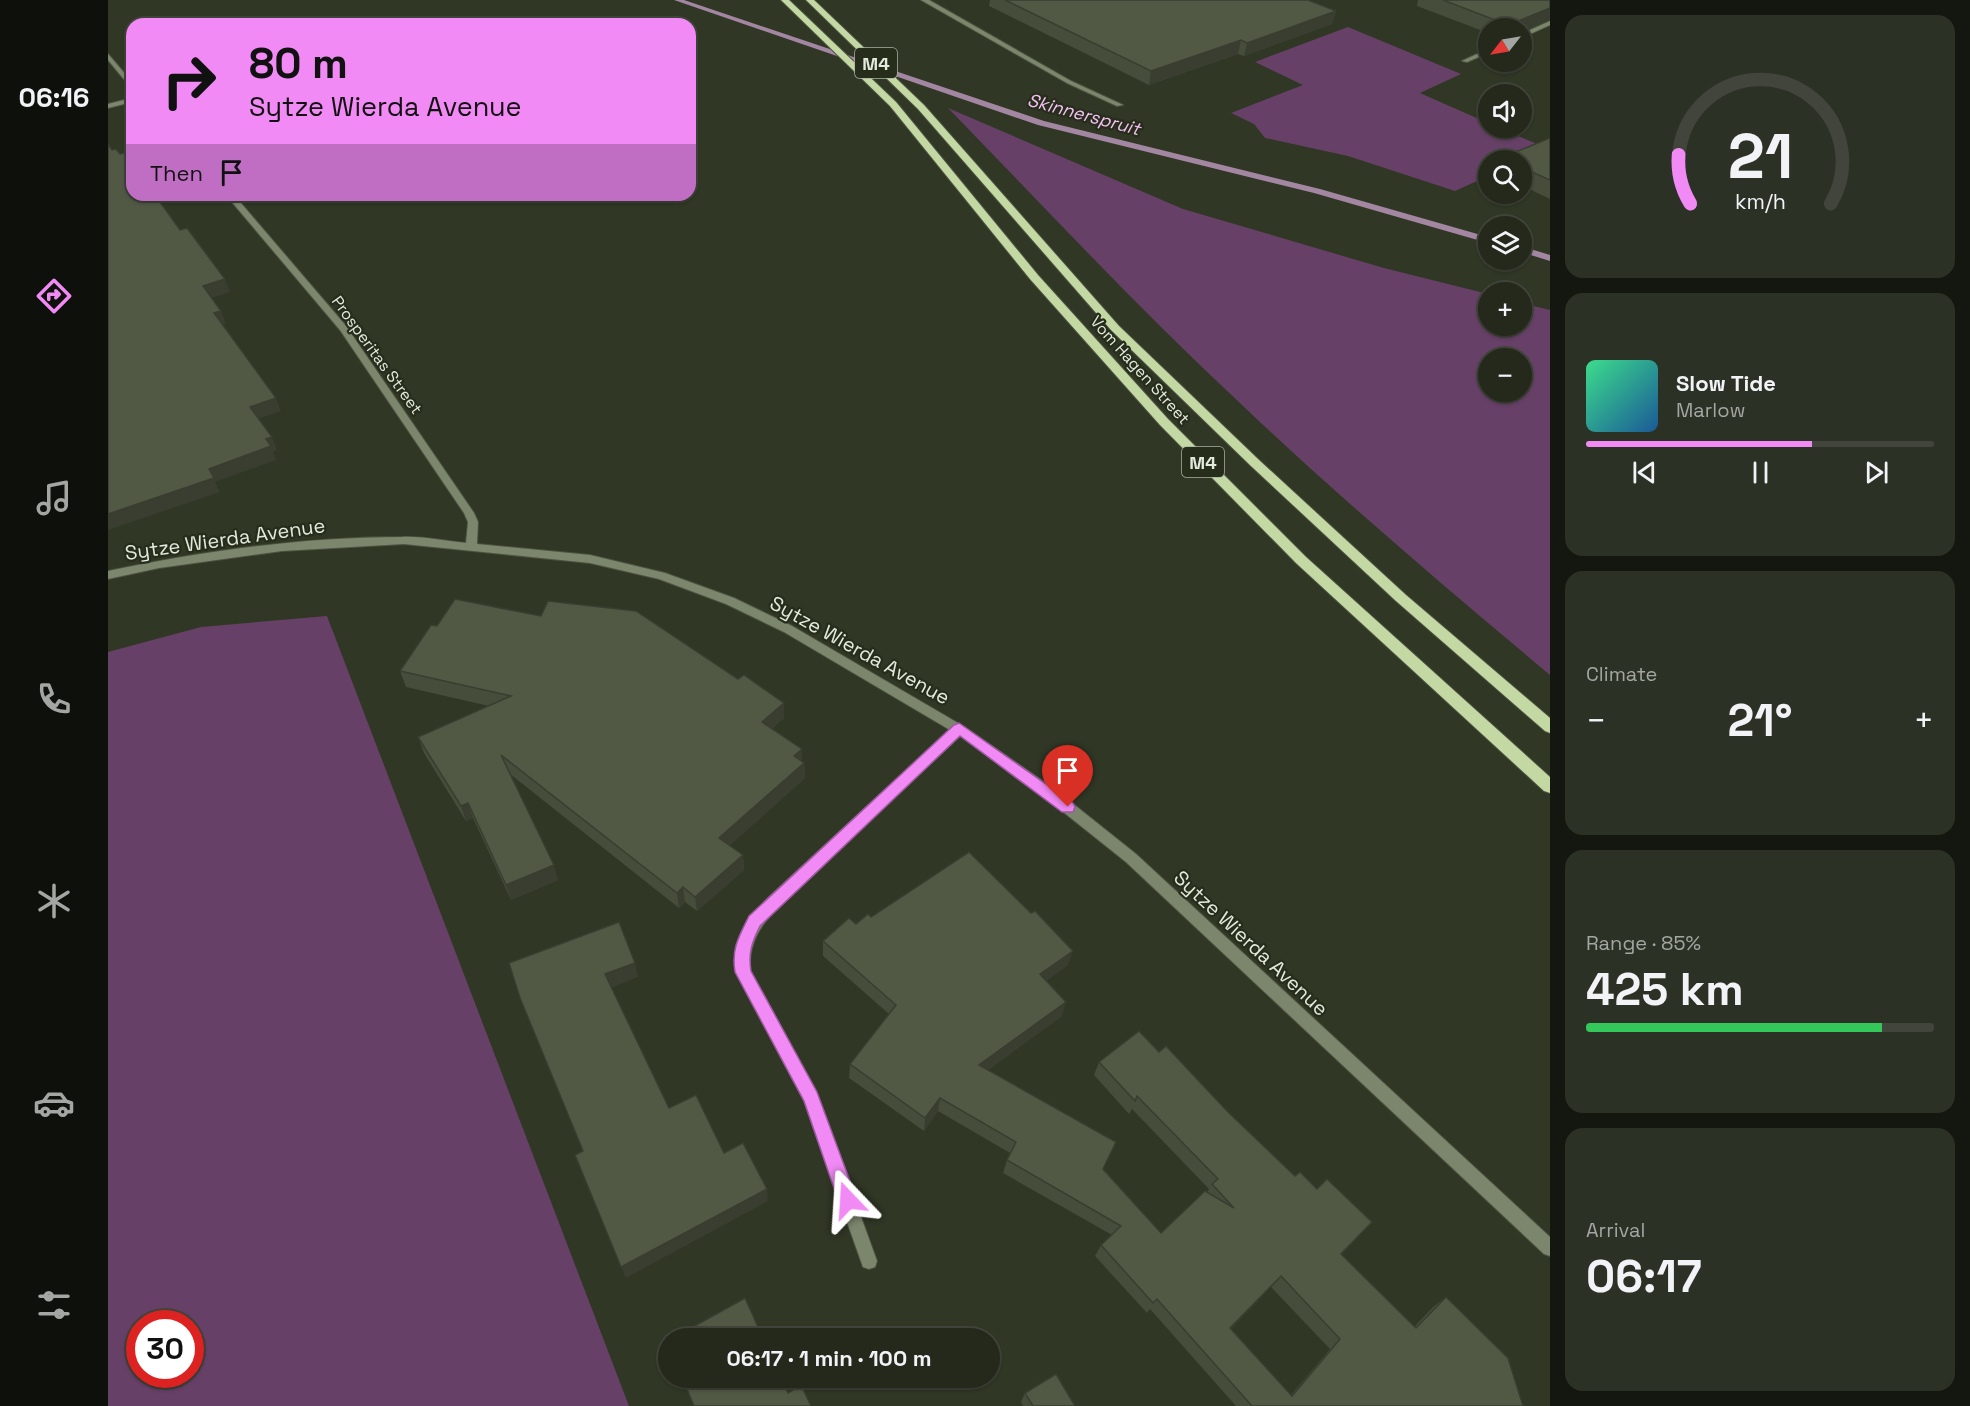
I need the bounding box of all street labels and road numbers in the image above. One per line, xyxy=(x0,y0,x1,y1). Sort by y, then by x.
road number: M4 xyxy=(855,48,897,78)
street label: Prosperitas Street xyxy=(327,292,427,418)
street label: Vom Hagen Street xyxy=(1086,311,1194,429)
road number: M4 xyxy=(1182,447,1224,477)
street label: Sytze Wierda Avenue xyxy=(123,512,327,566)
street label: Sytze Wierda Avenue xyxy=(765,590,955,710)
street label: Sytze Wierda Avenue xyxy=(1168,865,1334,1021)

